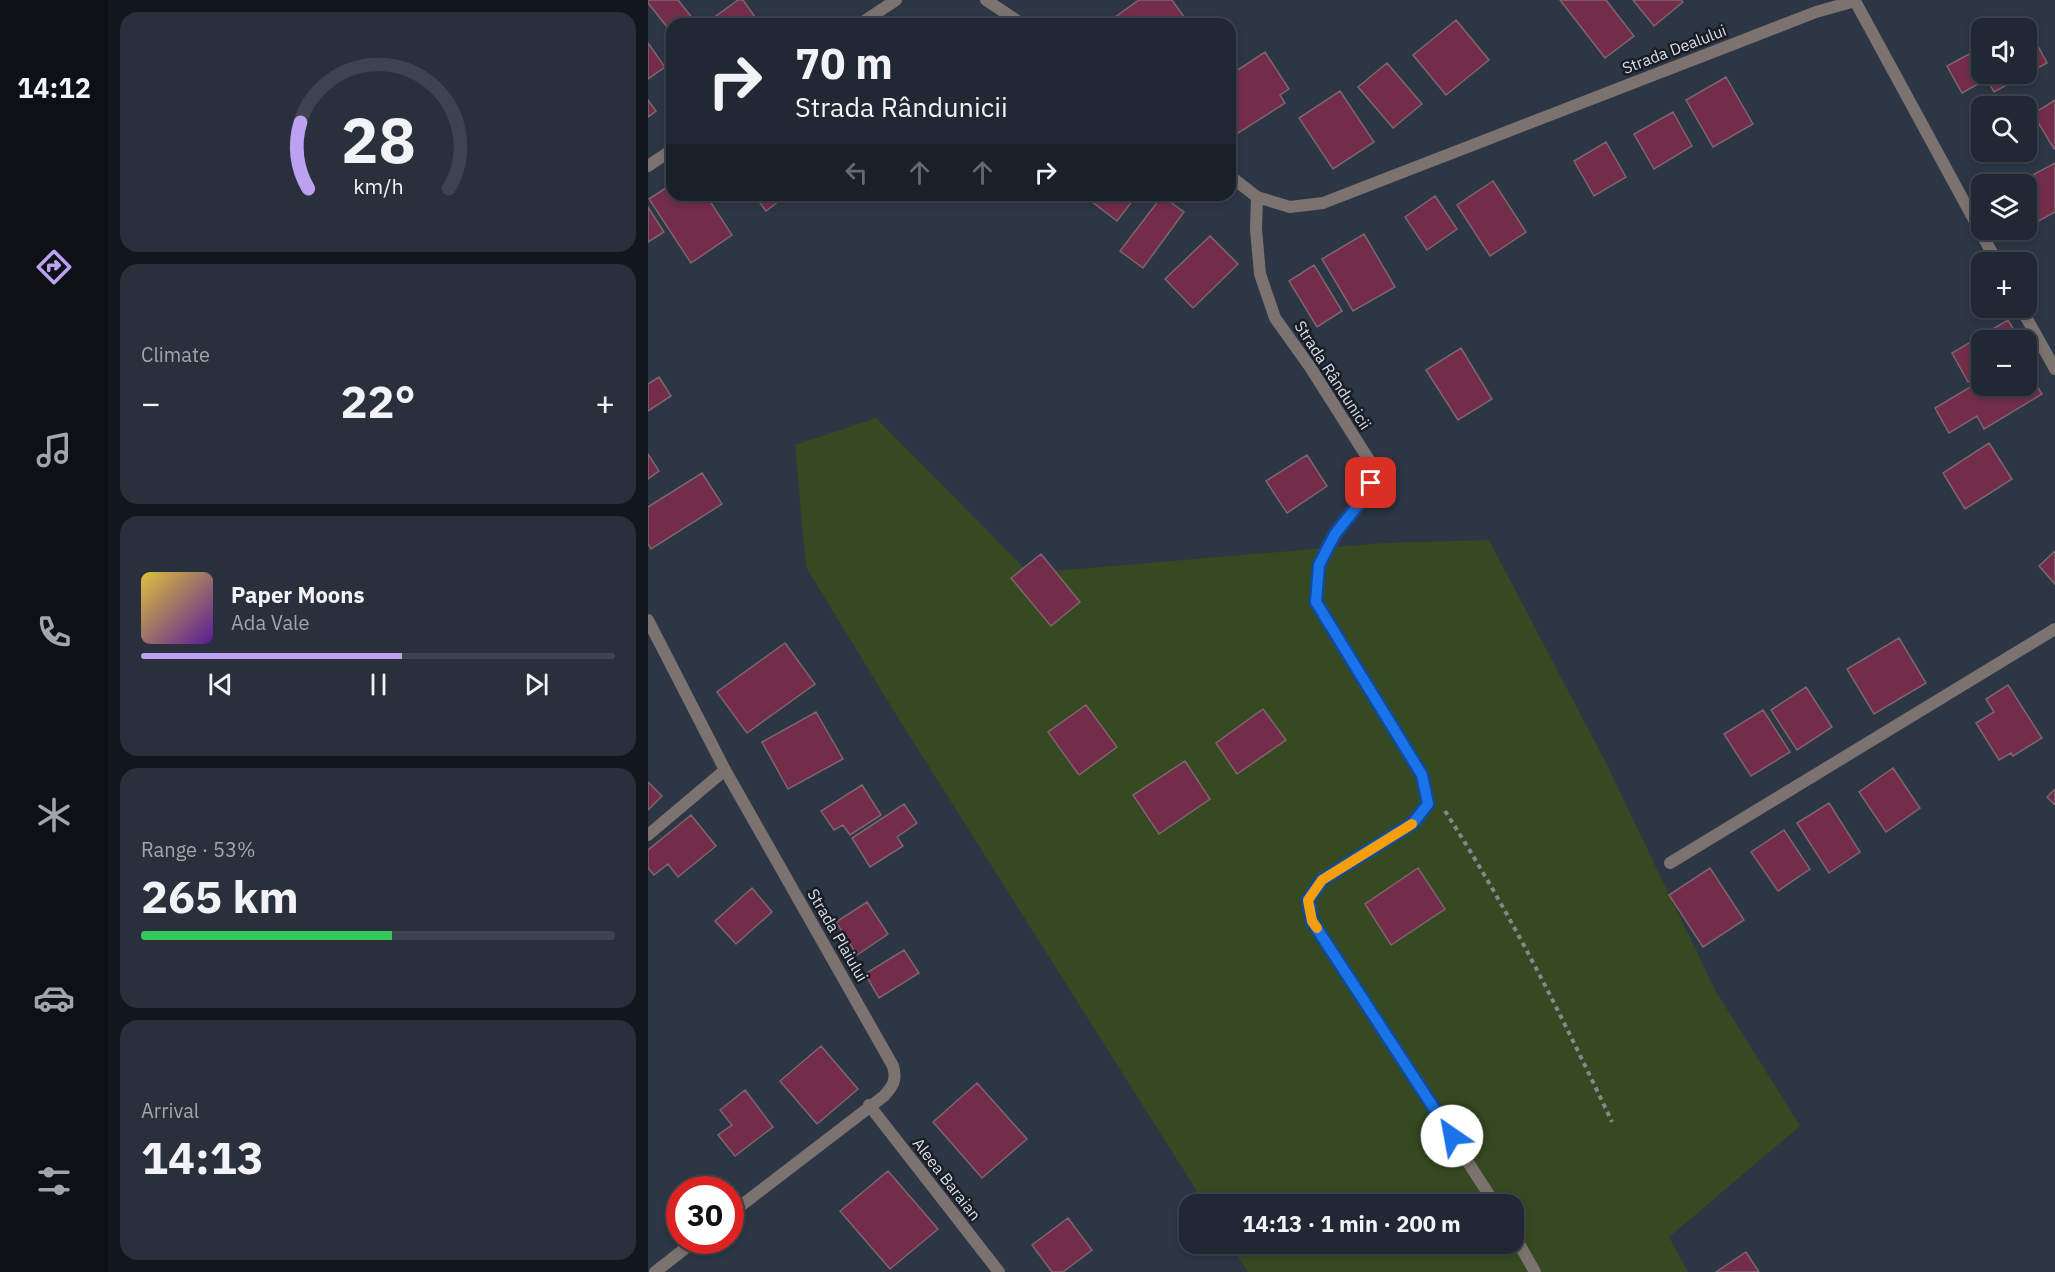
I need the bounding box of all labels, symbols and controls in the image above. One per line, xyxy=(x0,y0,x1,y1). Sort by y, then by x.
map controls xyxy=(1971,18,2037,396)
button: sound xyxy=(1971,18,2037,84)
street label: Strada Dealului xyxy=(1619,20,1729,78)
text: 70 m xyxy=(795,36,893,91)
icon: right xyxy=(696,42,774,120)
text: 14:12 xyxy=(17,70,91,105)
text: Strada Rândunicii xyxy=(795,89,1008,124)
button: search xyxy=(1971,96,2037,162)
text: 28 xyxy=(341,99,415,180)
icon: left xyxy=(840,156,873,189)
icon: ahead xyxy=(903,156,936,189)
icon: ahead xyxy=(966,156,999,189)
icon: right xyxy=(1029,156,1062,189)
text: km/h xyxy=(353,172,403,200)
button: layers xyxy=(1971,174,2037,240)
icon: directions xyxy=(33,246,75,288)
button: + xyxy=(1971,252,2037,318)
street label: Strada Rândunicii xyxy=(1290,317,1376,433)
button: − xyxy=(1971,330,2037,396)
text: Climate xyxy=(141,341,210,368)
text: 22° xyxy=(340,372,416,430)
text: − xyxy=(141,381,161,424)
text: + xyxy=(595,381,615,424)
icon: music xyxy=(33,429,75,471)
pin xyxy=(1345,457,1396,508)
icon: arrive xyxy=(1354,466,1387,499)
text: Paper Moons xyxy=(231,580,364,609)
text: Ada Vale xyxy=(231,609,310,636)
icon: phone xyxy=(33,611,75,653)
icon: previous xyxy=(204,668,237,701)
icon: pause xyxy=(362,668,395,701)
icon: next xyxy=(520,668,553,701)
icon: climate xyxy=(33,794,75,836)
text: Range · 53% xyxy=(141,836,256,863)
text: 265 km xyxy=(141,867,299,925)
street label: Strada Plaiului xyxy=(803,885,873,985)
icon: car xyxy=(33,977,75,1019)
text: Arrival xyxy=(141,1097,199,1124)
position arrow xyxy=(1420,1104,1484,1168)
text: 14:13 xyxy=(141,1128,264,1186)
street label: Aleea Baraian xyxy=(908,1134,986,1224)
icon: filters xyxy=(33,1160,75,1202)
speed limit sign: 30 xyxy=(666,1176,744,1254)
text: 14:13 · 1 min · 200 m xyxy=(1242,1209,1461,1238)

